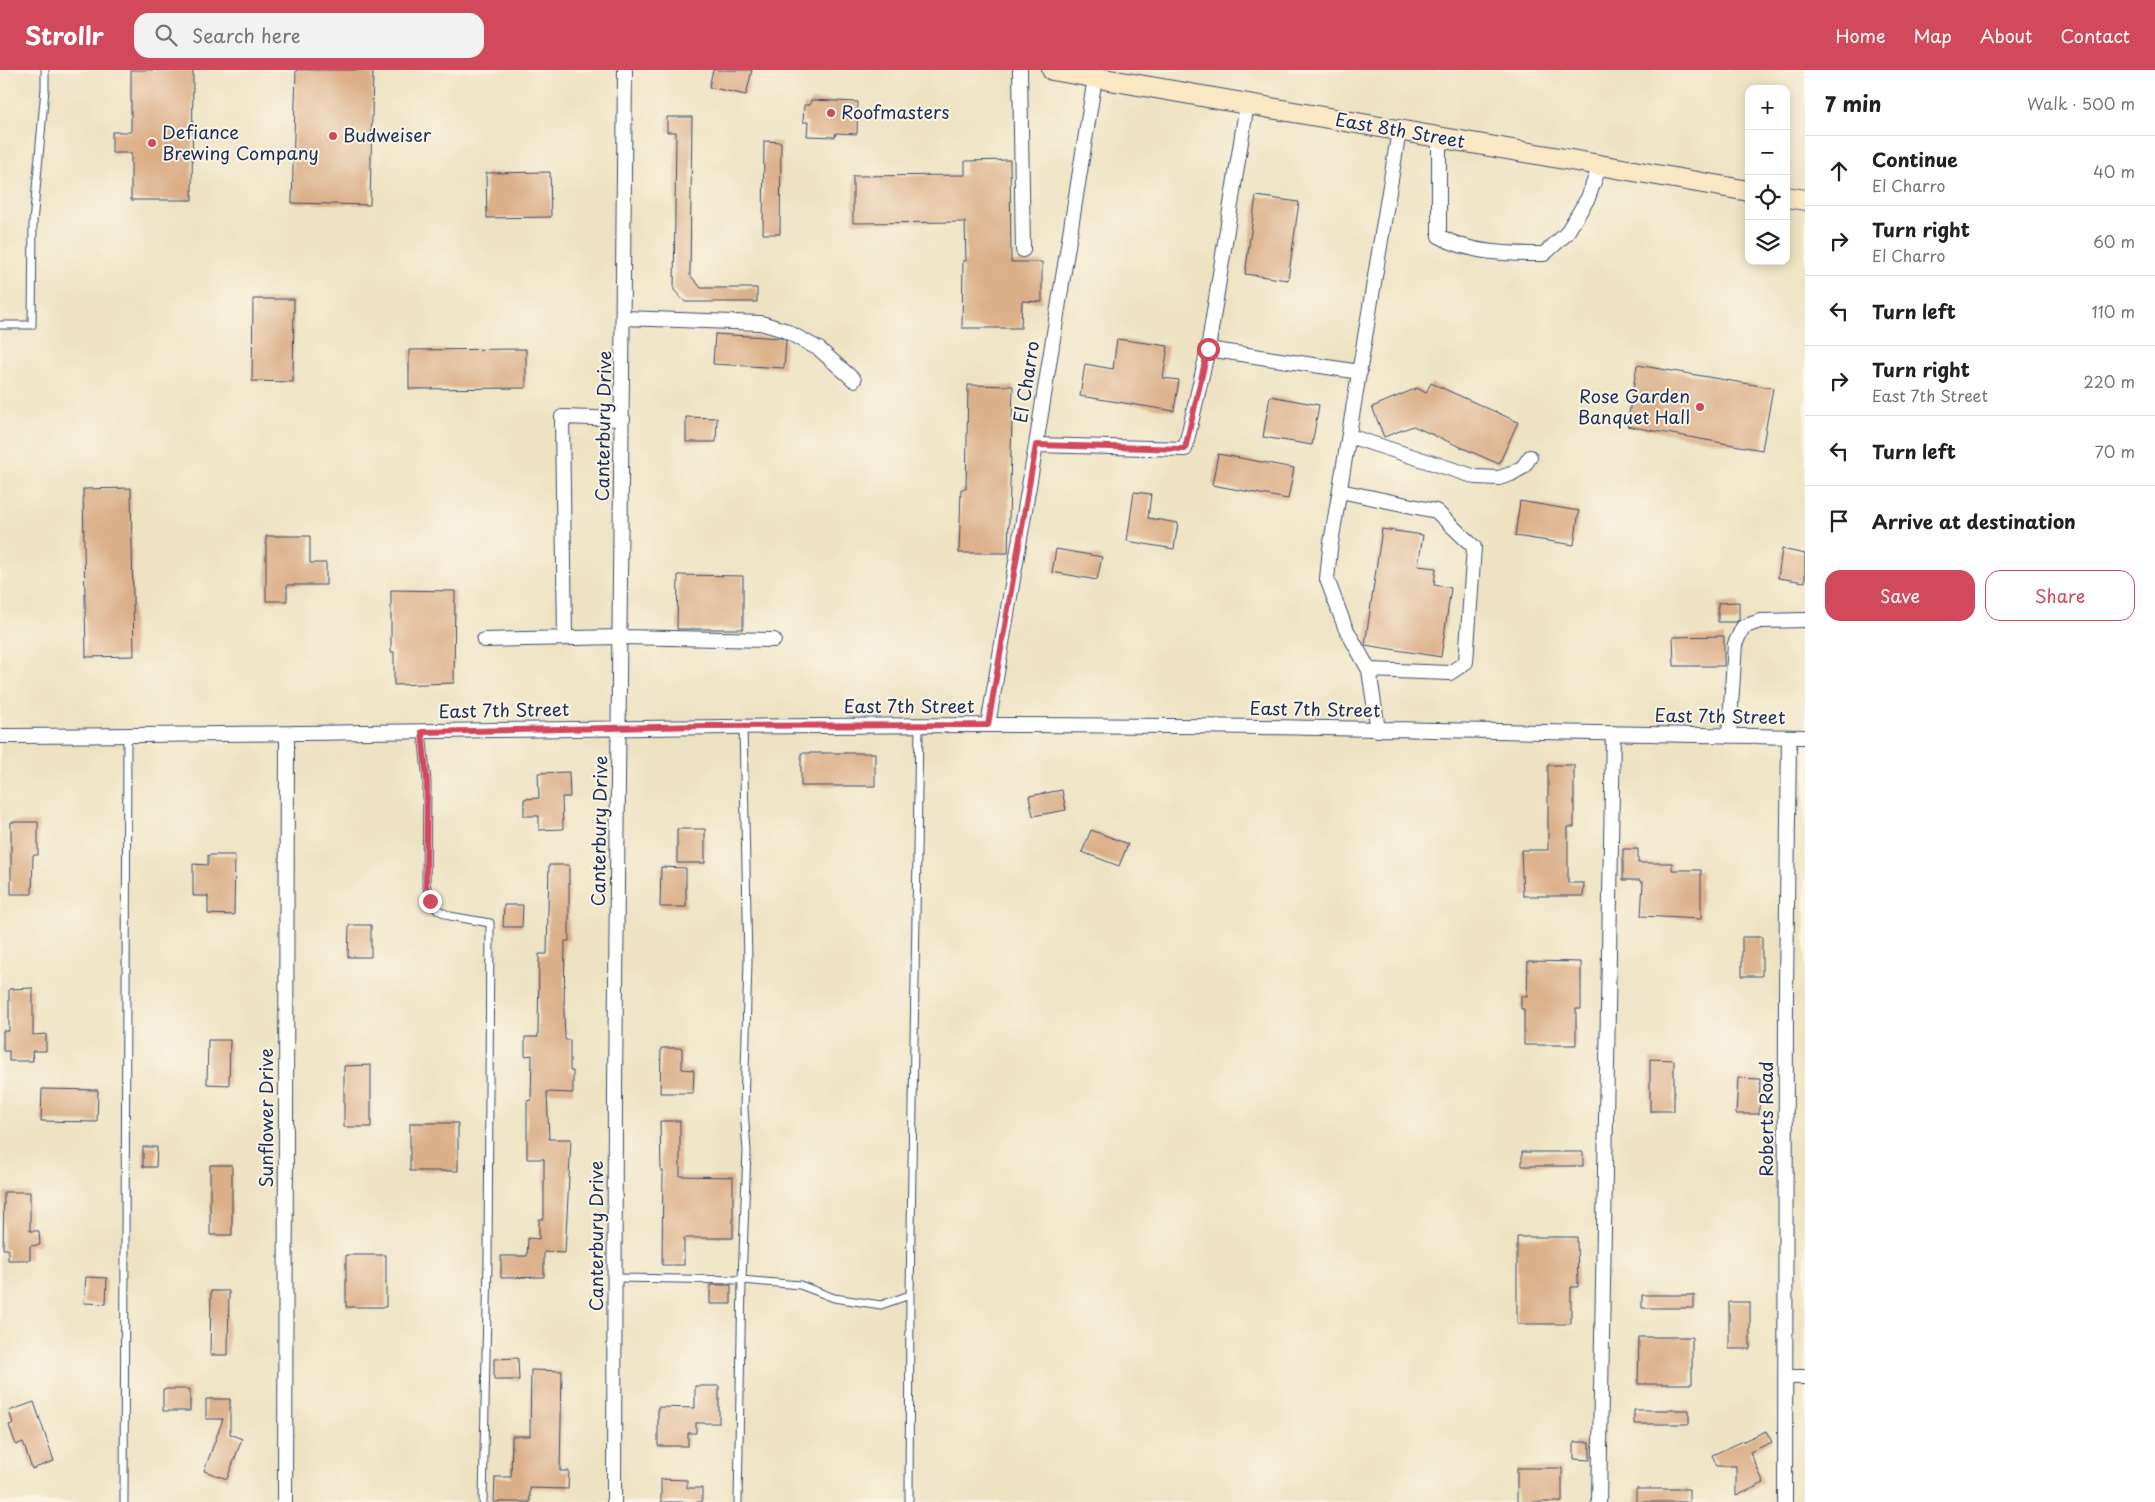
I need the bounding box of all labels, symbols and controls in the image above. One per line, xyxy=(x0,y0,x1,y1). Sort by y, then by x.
search box xyxy=(134,13,484,58)
text: Strollr xyxy=(25,17,104,53)
icon: search xyxy=(152,21,180,49)
text: Search here xyxy=(192,21,301,49)
text: Home xyxy=(1835,22,1885,49)
text: Map xyxy=(1913,22,1952,49)
text: About xyxy=(1980,22,2032,49)
text: Contact xyxy=(2060,22,2130,49)
map controls xyxy=(1745,85,1790,265)
button: + xyxy=(1745,85,1790,130)
text: 7 min xyxy=(1825,87,1881,119)
text: Walk · 500 m xyxy=(2027,91,2135,115)
place label: Roofmasters xyxy=(841,98,949,125)
street label: East 8th Street xyxy=(1333,105,1467,154)
marker: Roofmasters xyxy=(825,107,837,119)
place label: Defiance Brewing Company xyxy=(162,118,319,166)
place label: Budweiser xyxy=(343,121,432,148)
marker: Budweiser xyxy=(327,130,339,142)
button: − xyxy=(1745,130,1790,175)
marker: Defiance Brewing Company xyxy=(146,137,158,149)
text: Continue xyxy=(1872,145,1958,173)
icon: ahead xyxy=(1825,157,1853,185)
text: 40 m xyxy=(2093,159,2135,183)
text: El Charro xyxy=(1872,173,1945,197)
button: locate xyxy=(1745,175,1790,220)
text: Turn right xyxy=(1872,215,1970,243)
button: layers xyxy=(1745,220,1790,265)
icon: right xyxy=(1825,227,1853,255)
text: 60 m xyxy=(2093,229,2135,253)
text: El Charro xyxy=(1872,243,1945,267)
icon: left xyxy=(1825,297,1853,325)
text: Turn left xyxy=(1872,297,1956,325)
text: 110 m xyxy=(2092,299,2135,323)
route start xyxy=(1197,338,1220,361)
street label: El Charro xyxy=(1006,339,1045,425)
street label: Canterbury Drive xyxy=(588,350,617,502)
text: Turn right xyxy=(1872,355,1970,383)
icon: right xyxy=(1825,367,1853,395)
text: 220 m xyxy=(2084,369,2135,393)
place label: Rose Garden Banquet Hall xyxy=(1578,382,1690,430)
text: East 7th Street xyxy=(1872,383,1988,407)
marker: Rose Garden Banquet Hall xyxy=(1694,401,1706,413)
icon: left xyxy=(1825,437,1853,465)
text: Turn left xyxy=(1872,437,1956,465)
text: 70 m xyxy=(2095,439,2135,463)
icon: arrive xyxy=(1825,507,1853,535)
text: Arrive at destination xyxy=(1872,507,2076,535)
button: Save xyxy=(1825,570,1975,621)
button: Share xyxy=(1985,570,2135,621)
street label: East 7th Street xyxy=(844,692,974,719)
street label: East 7th Street xyxy=(1249,694,1381,723)
street label: East 7th Street xyxy=(438,695,570,724)
street label: East 7th Street xyxy=(1654,701,1786,730)
street label: Canterbury Drive xyxy=(584,755,613,907)
route end xyxy=(419,890,442,913)
street label: Sunflower Drive xyxy=(252,1048,279,1188)
street label: Roberts Road xyxy=(1752,1061,1779,1177)
street label: Canterbury Drive xyxy=(582,1161,609,1311)

